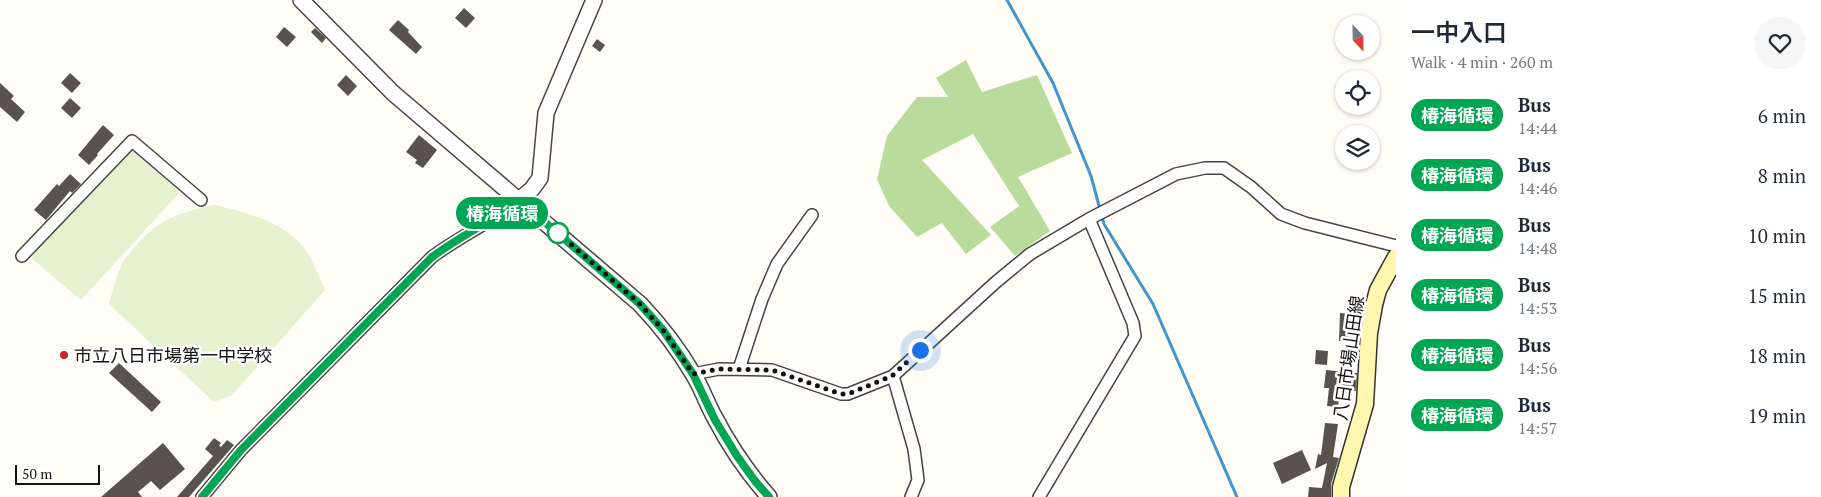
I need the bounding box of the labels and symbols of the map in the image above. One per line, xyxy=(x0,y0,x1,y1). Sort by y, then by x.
north arrow xyxy=(1335,15,1380,60)
line badge: 椿海循環 xyxy=(467,197,537,229)
unlabelled marker xyxy=(547,222,569,244)
street label: 八日市場山田線 xyxy=(1327,294,1369,422)
your location xyxy=(908,338,933,363)
place label: 市立八日市場第一中学校 xyxy=(74,343,272,367)
marker: 市立八日市場第一中学校 xyxy=(58,349,70,361)
scale bar xyxy=(15,462,100,485)

